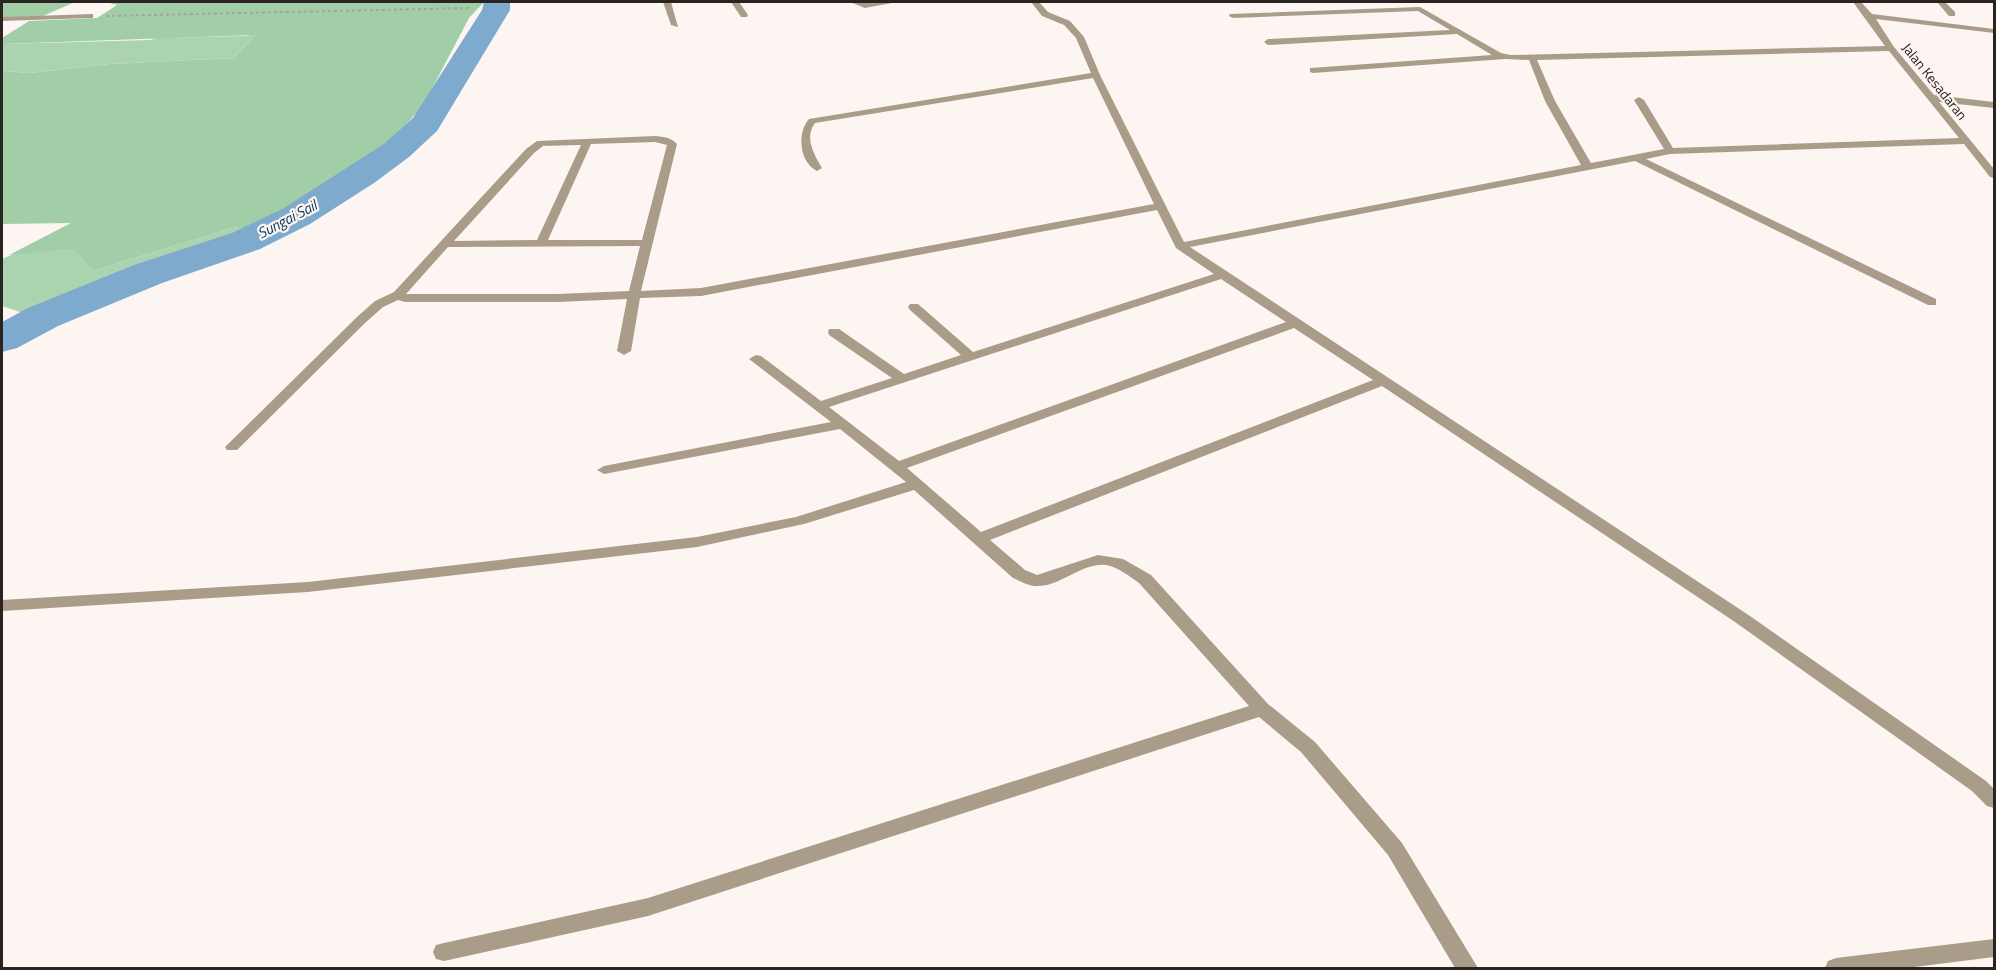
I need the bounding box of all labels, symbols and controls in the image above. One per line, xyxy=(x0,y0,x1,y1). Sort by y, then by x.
street label: Jalan Kesadaran xyxy=(1897,38,1973,124)
water label: Sungai Sail xyxy=(253,193,322,244)

